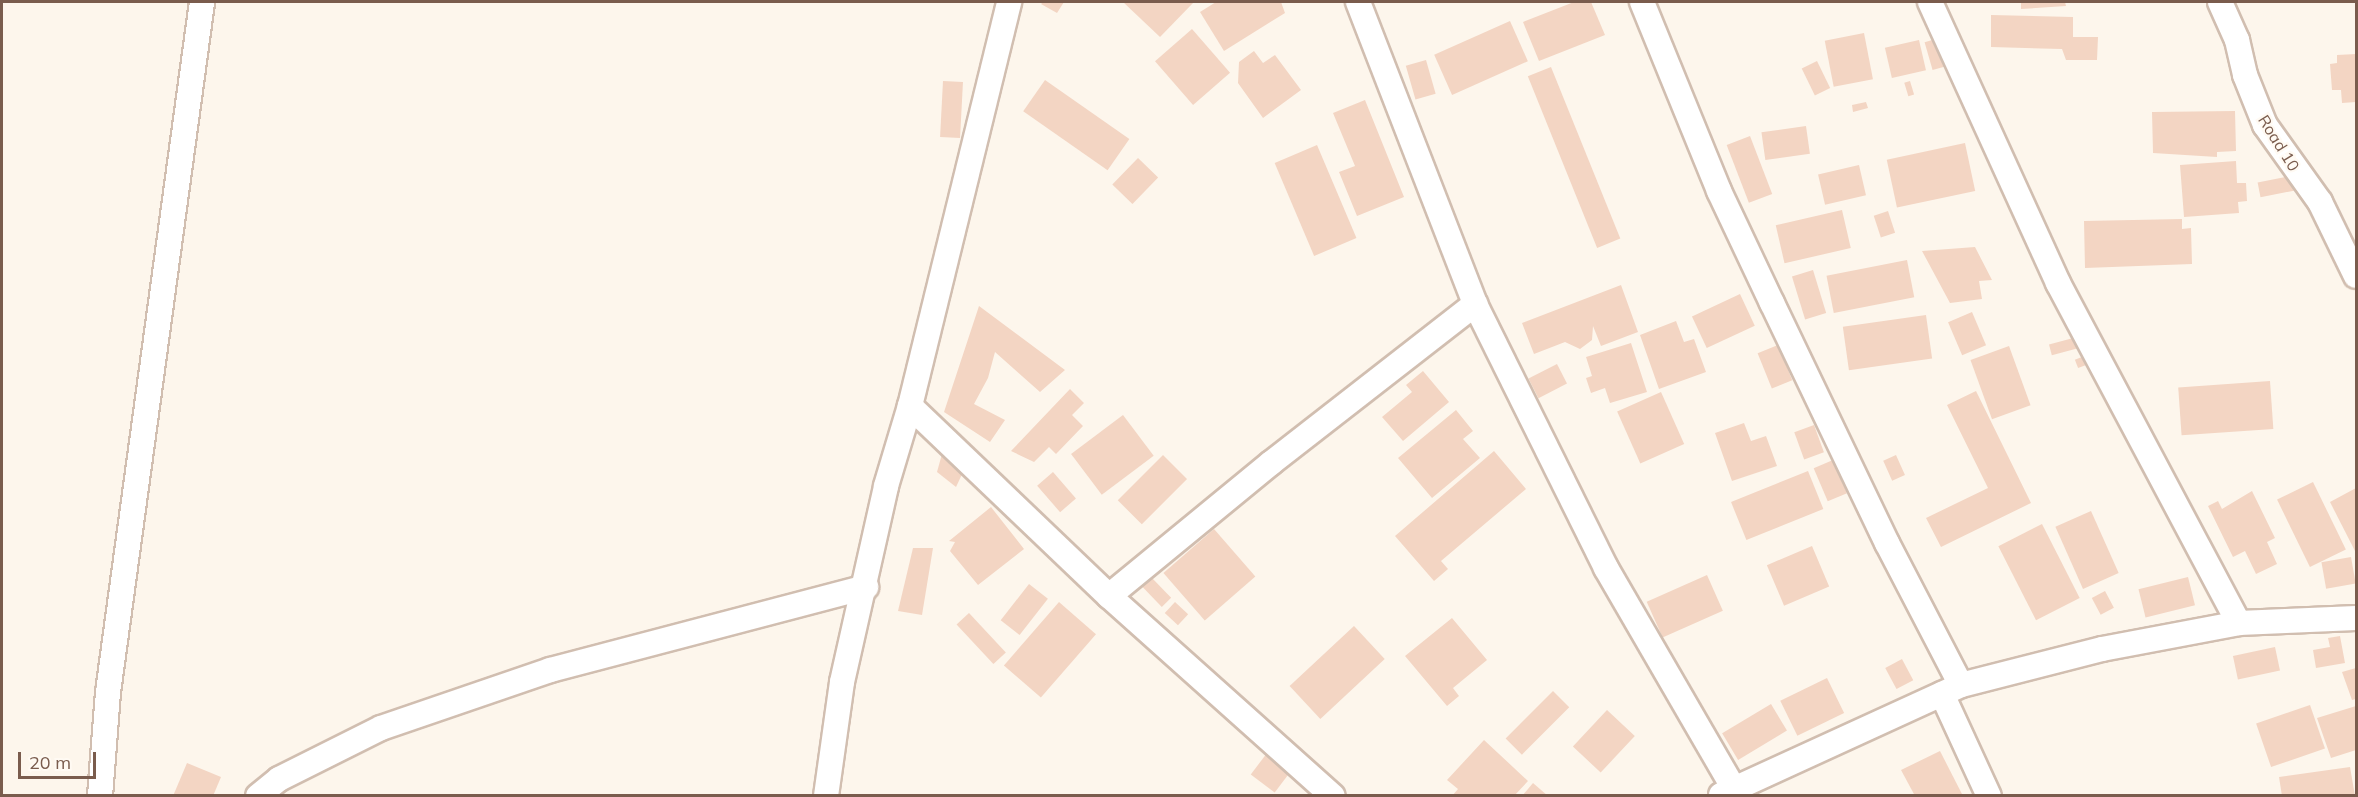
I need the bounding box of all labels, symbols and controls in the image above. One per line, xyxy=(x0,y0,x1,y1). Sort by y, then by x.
street label: Road 10 xyxy=(2254,111,2304,175)
scale bar xyxy=(21,740,99,778)
text: 20 m xyxy=(29,751,71,774)

